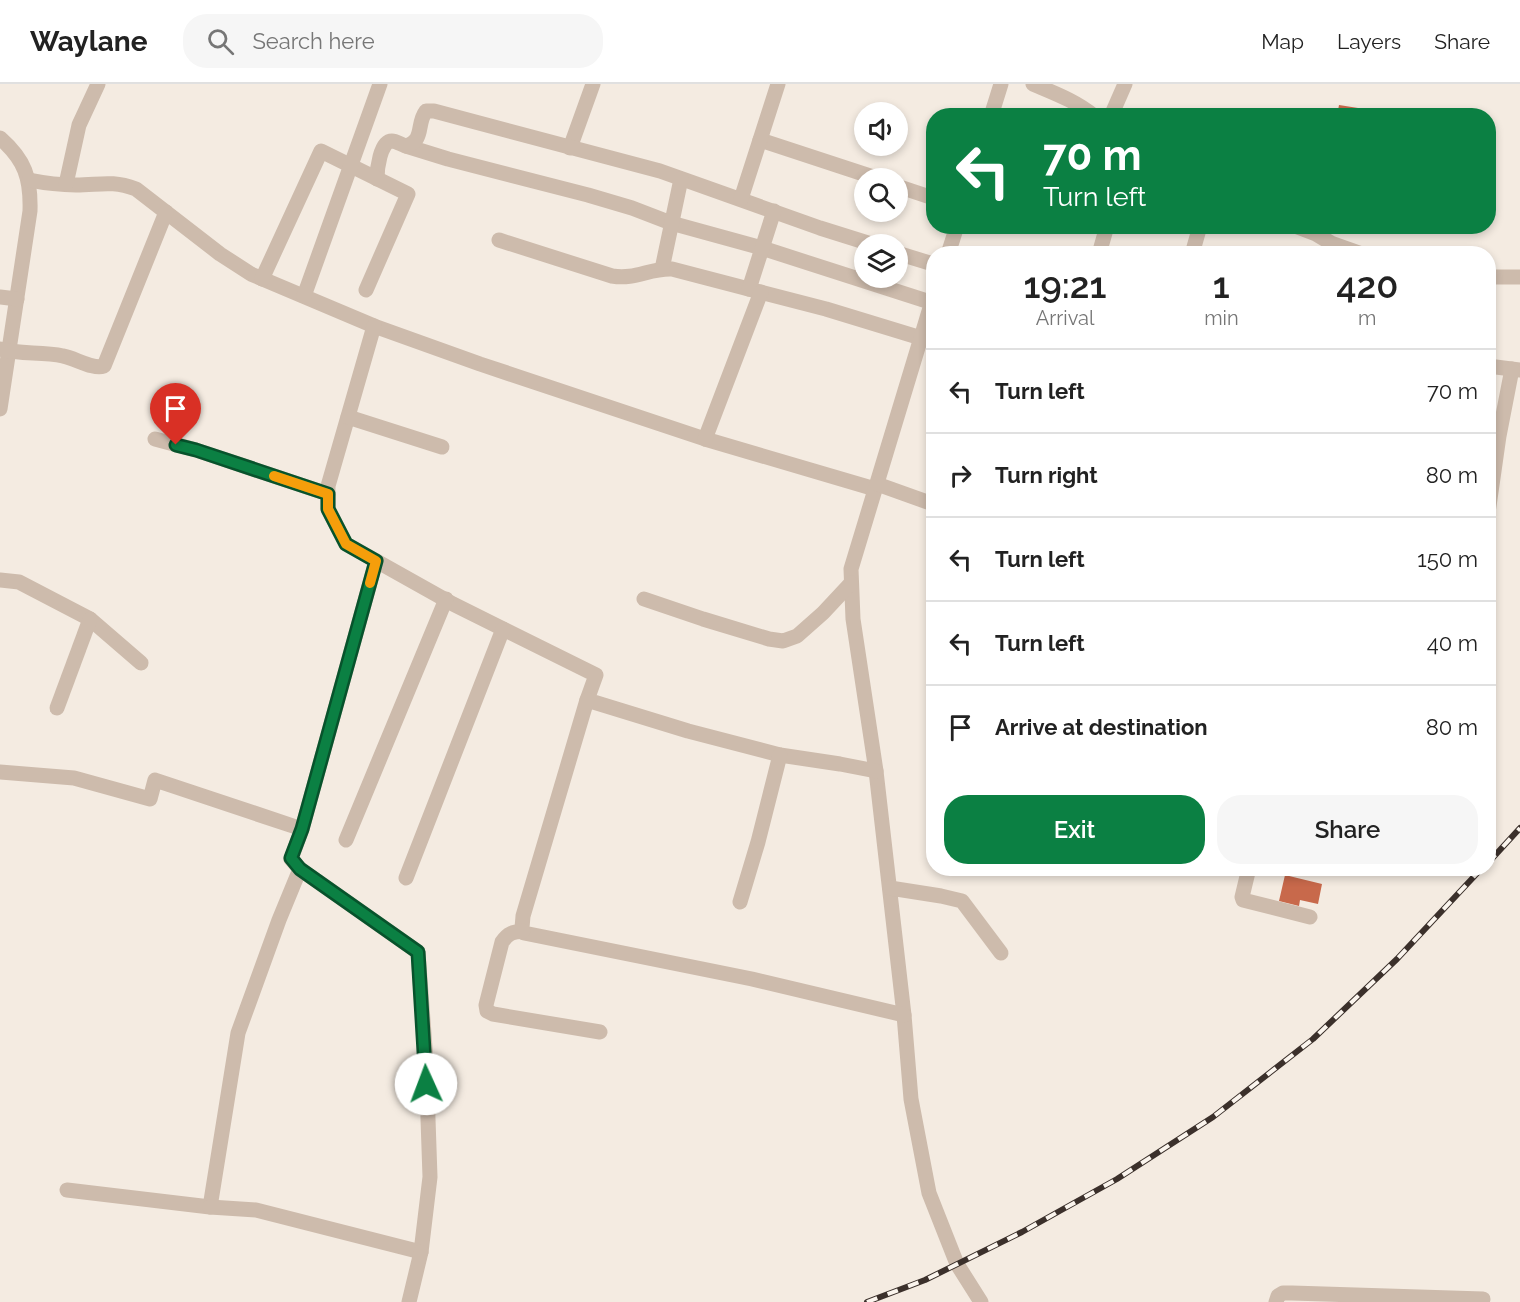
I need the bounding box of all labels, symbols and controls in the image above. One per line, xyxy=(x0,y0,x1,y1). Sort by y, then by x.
search box xyxy=(183,14,603,68)
text: Waylane xyxy=(30,25,147,58)
icon: search xyxy=(204,25,237,58)
text: Search here xyxy=(252,28,375,54)
text: Map xyxy=(1261,29,1304,54)
text: Layers xyxy=(1337,29,1401,54)
text: Share xyxy=(1434,29,1490,54)
map controls xyxy=(854,102,908,288)
button: sound xyxy=(854,102,908,156)
text: 70 m xyxy=(1043,131,1142,180)
icon: left xyxy=(944,132,1022,210)
button: search xyxy=(854,168,908,222)
text: Turn left xyxy=(1043,181,1146,212)
button: layers xyxy=(854,234,908,288)
text: 19:21 xyxy=(1024,264,1107,306)
text: 1 xyxy=(1213,264,1230,306)
text: 420 xyxy=(1336,264,1398,306)
text: Arrival xyxy=(1036,306,1094,330)
text: min xyxy=(1204,306,1239,330)
text: m xyxy=(1358,306,1376,330)
icon: left xyxy=(944,375,977,408)
text: Turn left xyxy=(995,378,1085,404)
text: 70 m xyxy=(1427,378,1478,404)
pin xyxy=(150,383,201,445)
icon: arrive xyxy=(159,392,192,425)
icon: right xyxy=(944,459,977,492)
text: Turn right xyxy=(995,462,1098,488)
text: 80 m xyxy=(1426,462,1478,488)
icon: left xyxy=(944,543,977,576)
text: Turn left xyxy=(995,546,1085,572)
text: 150 m xyxy=(1417,546,1478,572)
icon: left xyxy=(944,627,977,660)
text: Turn left xyxy=(995,630,1085,656)
text: 40 m xyxy=(1427,630,1478,656)
icon: arrive xyxy=(944,711,977,744)
text: Arrive at destination xyxy=(995,714,1208,740)
text: 80 m xyxy=(1426,714,1478,740)
button: Exit xyxy=(944,795,1205,864)
button: Share xyxy=(1217,795,1478,864)
position arrow xyxy=(394,1052,458,1116)

